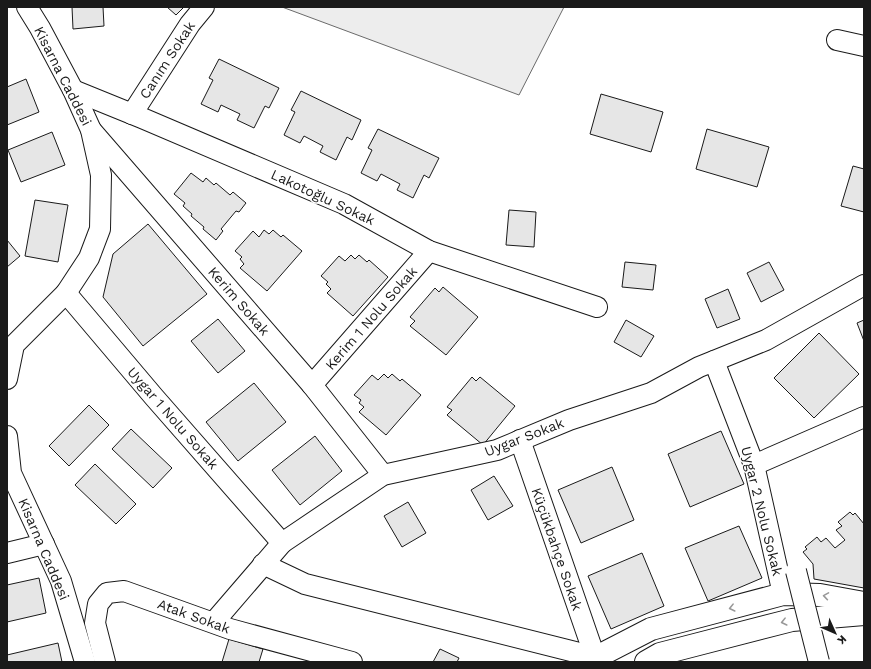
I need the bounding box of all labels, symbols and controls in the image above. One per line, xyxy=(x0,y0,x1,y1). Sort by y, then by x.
street label: Canım Sokak xyxy=(136,18,198,102)
street label: Kisarna Caddesi xyxy=(31,24,95,128)
street label: Lakotoğlu Sokak xyxy=(269,166,378,228)
street label: Kerim 1 Nolu Sokak xyxy=(322,263,420,373)
street label: Kerim Sokak xyxy=(205,264,273,338)
street label: Uygar 1 Nolu Sokak xyxy=(124,364,222,472)
street label: Uygar Sokak xyxy=(482,415,566,459)
street label: Uygar 2 Nolu Sokak xyxy=(738,445,786,577)
street label: Küçükbahçe Sokak xyxy=(528,485,586,613)
street label: Kisarna Caddesi xyxy=(15,496,73,602)
one-way arrow xyxy=(822,592,829,601)
street label: Atak Sokak xyxy=(156,595,232,637)
one-way arrow xyxy=(729,603,735,611)
north arrow xyxy=(815,613,855,653)
one-way arrow xyxy=(780,617,787,626)
text: K xyxy=(834,632,849,647)

